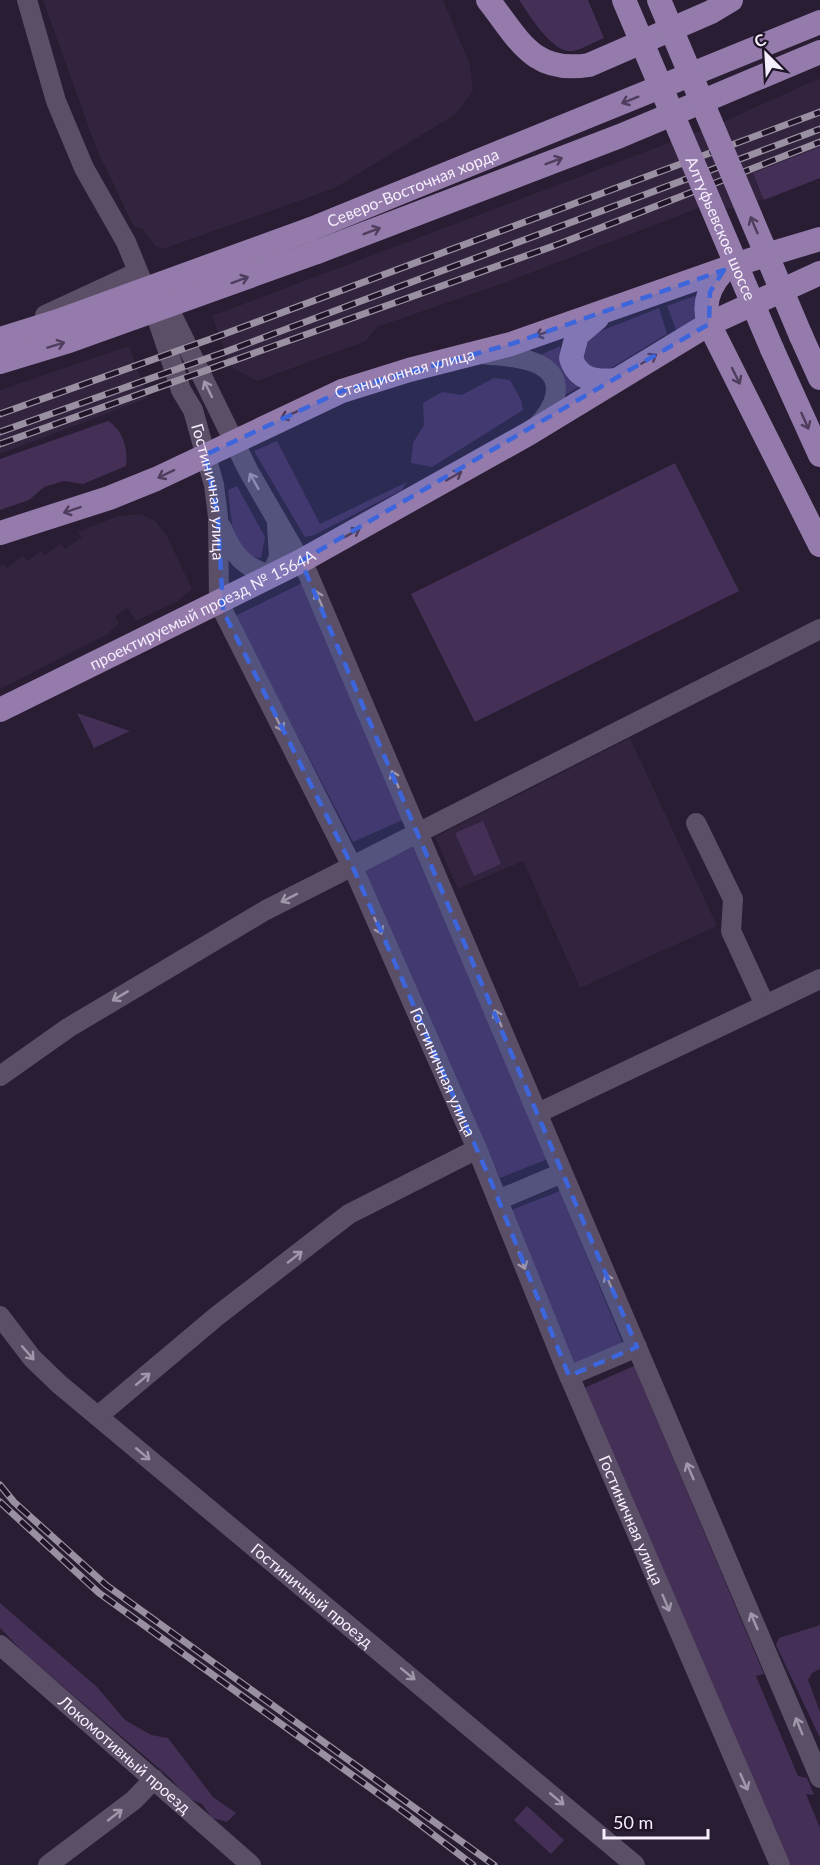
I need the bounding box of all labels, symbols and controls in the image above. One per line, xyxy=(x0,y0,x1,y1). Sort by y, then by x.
north arrow xyxy=(736,24,796,84)
text: С xyxy=(751,29,769,51)
one-way arrow xyxy=(621,95,640,106)
street label: Северо-Восточная хорда xyxy=(324,144,501,230)
street label: Алтуфьевское шоссе xyxy=(682,153,760,303)
one-way arrow xyxy=(544,155,563,166)
one-way arrow xyxy=(748,216,759,234)
one-way arrow xyxy=(362,225,381,236)
one-way arrow xyxy=(230,273,249,284)
one-way arrow xyxy=(535,329,554,340)
one-way arrow xyxy=(46,339,65,350)
street label: Станционная улица xyxy=(331,344,476,402)
one-way arrow xyxy=(640,353,657,365)
one-way arrow xyxy=(730,367,742,385)
one-way arrow xyxy=(202,380,214,398)
one-way arrow xyxy=(280,410,298,421)
one-way arrow xyxy=(800,412,811,430)
street label: Гостиничная улица xyxy=(188,421,229,560)
one-way arrow xyxy=(157,468,175,480)
one-way arrow xyxy=(445,470,462,482)
one-way arrow xyxy=(248,473,260,490)
one-way arrow xyxy=(63,506,82,517)
one-way arrow xyxy=(343,527,361,538)
street label: проектируемый проезд № 1564А xyxy=(86,545,319,673)
one-way arrow xyxy=(313,590,324,609)
one-way arrow xyxy=(273,714,285,731)
one-way arrow xyxy=(388,770,400,788)
one-way arrow xyxy=(281,892,298,904)
one-way arrow xyxy=(373,916,384,934)
one-way arrow xyxy=(112,990,129,1002)
street label: Гостиничная улица xyxy=(407,1004,480,1139)
one-way arrow xyxy=(491,1009,503,1027)
one-way arrow xyxy=(287,1251,303,1264)
one-way arrow xyxy=(518,1251,529,1270)
one-way arrow xyxy=(603,1274,615,1292)
one-way arrow xyxy=(22,1345,35,1361)
one-way arrow xyxy=(135,1372,151,1385)
one-way arrow xyxy=(135,1447,150,1461)
street label: Гостиничная улица xyxy=(595,1452,668,1587)
one-way arrow xyxy=(684,1462,695,1481)
street label: Гостиничный проезд xyxy=(248,1539,377,1651)
one-way arrow xyxy=(661,1594,672,1612)
one-way arrow xyxy=(748,1613,760,1631)
one-way arrow xyxy=(400,1667,415,1681)
street label: Локомотивный проезд xyxy=(55,1690,195,1817)
one-way arrow xyxy=(793,1717,804,1736)
one-way arrow xyxy=(739,1773,750,1791)
one-way arrow xyxy=(549,1793,565,1806)
scale bar xyxy=(604,1802,708,1840)
one-way arrow xyxy=(106,1809,122,1822)
text: 50 m xyxy=(613,1811,653,1833)

